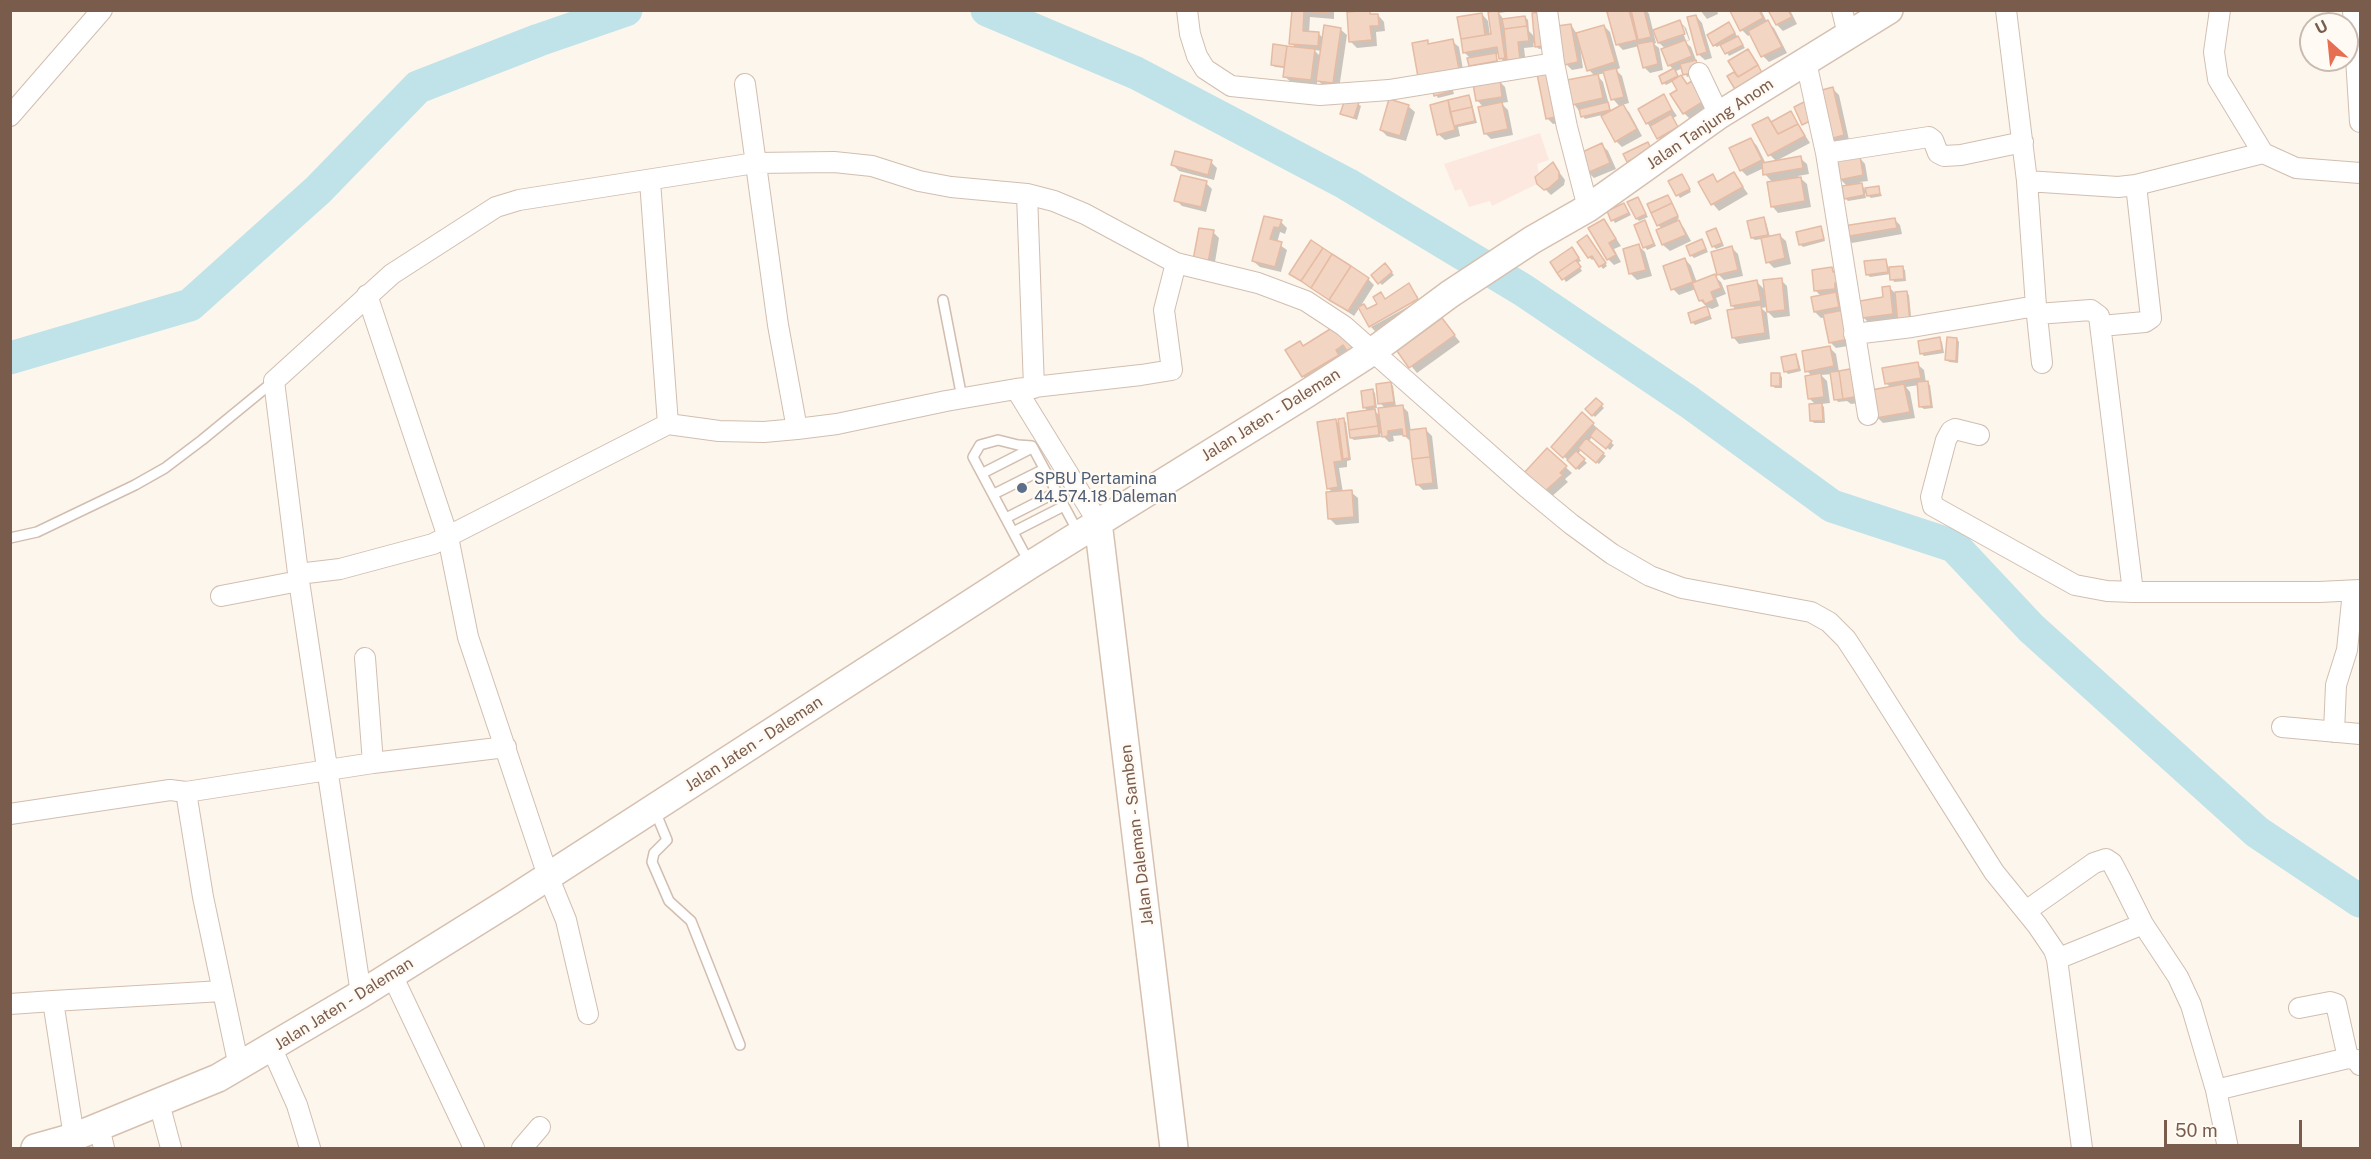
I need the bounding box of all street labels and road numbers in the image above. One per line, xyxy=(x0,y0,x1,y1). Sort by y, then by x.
street label: Jalan Tanjung Anom xyxy=(1643,74,1777,174)
street label: Jalan Jaten - Daleman xyxy=(1198,364,1344,466)
street label: Jalan Jaten - Daleman xyxy=(682,692,826,796)
street label: Jalan Daleman - Samben xyxy=(1116,743,1158,927)
street label: Jalan Jaten - Daleman xyxy=(271,953,417,1055)

